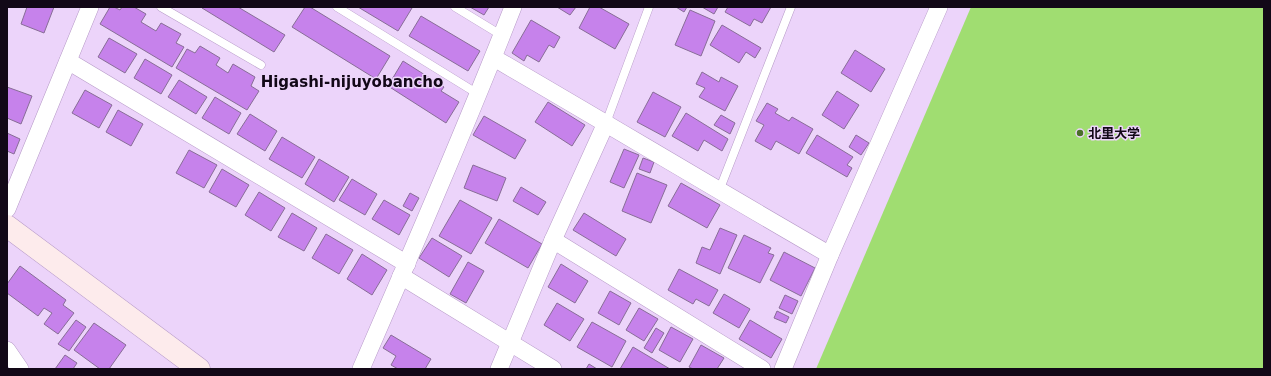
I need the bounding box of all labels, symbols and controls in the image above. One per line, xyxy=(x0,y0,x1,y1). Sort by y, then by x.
district label: Higashi-nijuyobancho xyxy=(261,73,443,91)
place label: 北里大学 xyxy=(1088,126,1140,141)
marker: 北里大学 xyxy=(1075,128,1085,138)

